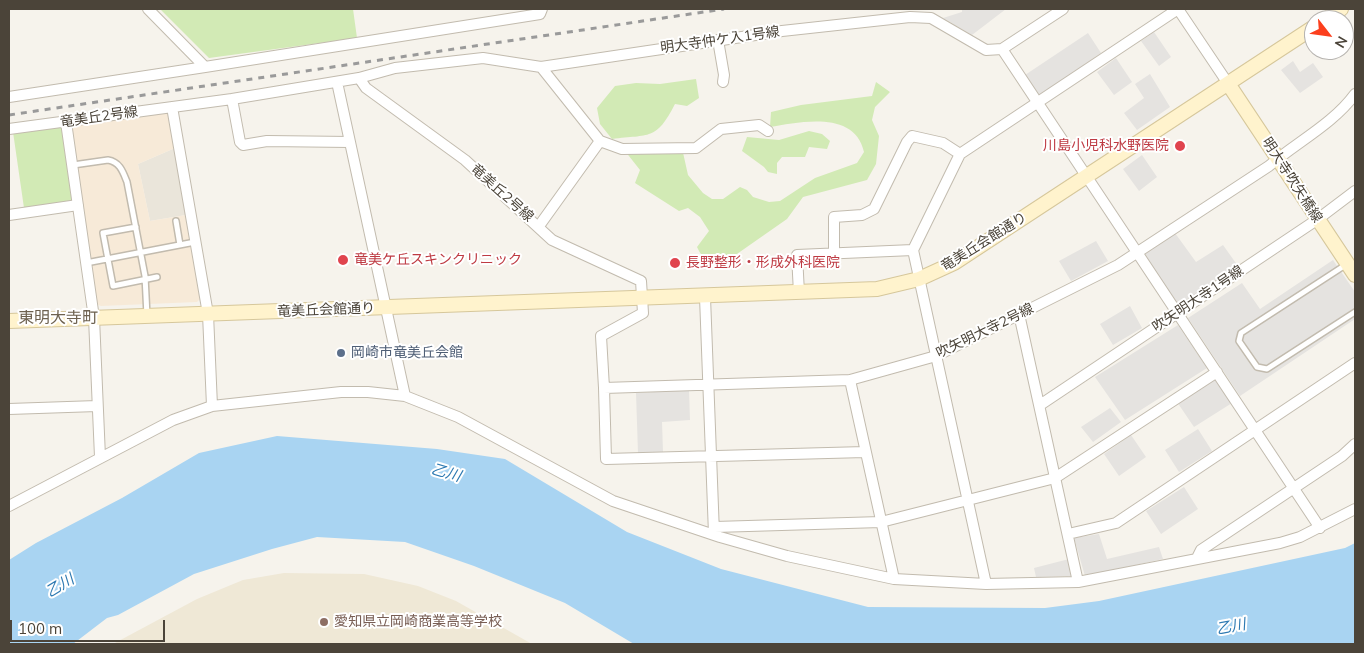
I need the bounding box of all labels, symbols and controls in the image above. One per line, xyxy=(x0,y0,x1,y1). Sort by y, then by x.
north arrow xyxy=(1304,10,1354,60)
street label: 明大寺仲ケ入1号線 xyxy=(659,23,781,57)
text: N xyxy=(1331,33,1352,51)
street label: 竜美丘2号線 xyxy=(59,103,139,131)
street label: 明大寺吹矢橋線 xyxy=(1258,134,1326,226)
place label: 川島小児科水野医院 xyxy=(1043,138,1169,154)
marker: 川島小児科水野医院 xyxy=(1173,139,1187,153)
street label: 竜美丘2号線 xyxy=(467,161,537,225)
street label: 竜美丘会館通り xyxy=(938,209,1030,275)
place label: 竜美ケ丘スキンクリニック xyxy=(354,252,522,268)
marker: 竜美ケ丘スキンクリニック xyxy=(336,253,350,267)
place label: 長野整形・形成外科医院 xyxy=(686,255,840,271)
marker: 長野整形・形成外科医院 xyxy=(668,256,682,270)
street label: 吹矢明大寺1号線 xyxy=(1149,262,1247,336)
street label: 竜美丘会館通り xyxy=(277,300,375,320)
street label: 吹矢明大寺2号線 xyxy=(934,300,1036,362)
district label: 東明大寺町 xyxy=(18,308,98,328)
place label: 岡崎市竜美丘会館 xyxy=(351,345,463,361)
marker: 岡崎市竜美丘会館 xyxy=(335,347,347,359)
water label: 乙川 xyxy=(429,460,463,486)
water label: 乙川 xyxy=(43,571,77,601)
scale bar xyxy=(12,610,168,642)
place label: 愛知県立岡崎商業高等学校 xyxy=(334,614,502,630)
water label: 乙川 xyxy=(1215,615,1247,639)
marker: 愛知県立岡崎商業高等学校 xyxy=(318,616,330,628)
text: 100 m xyxy=(18,619,62,638)

